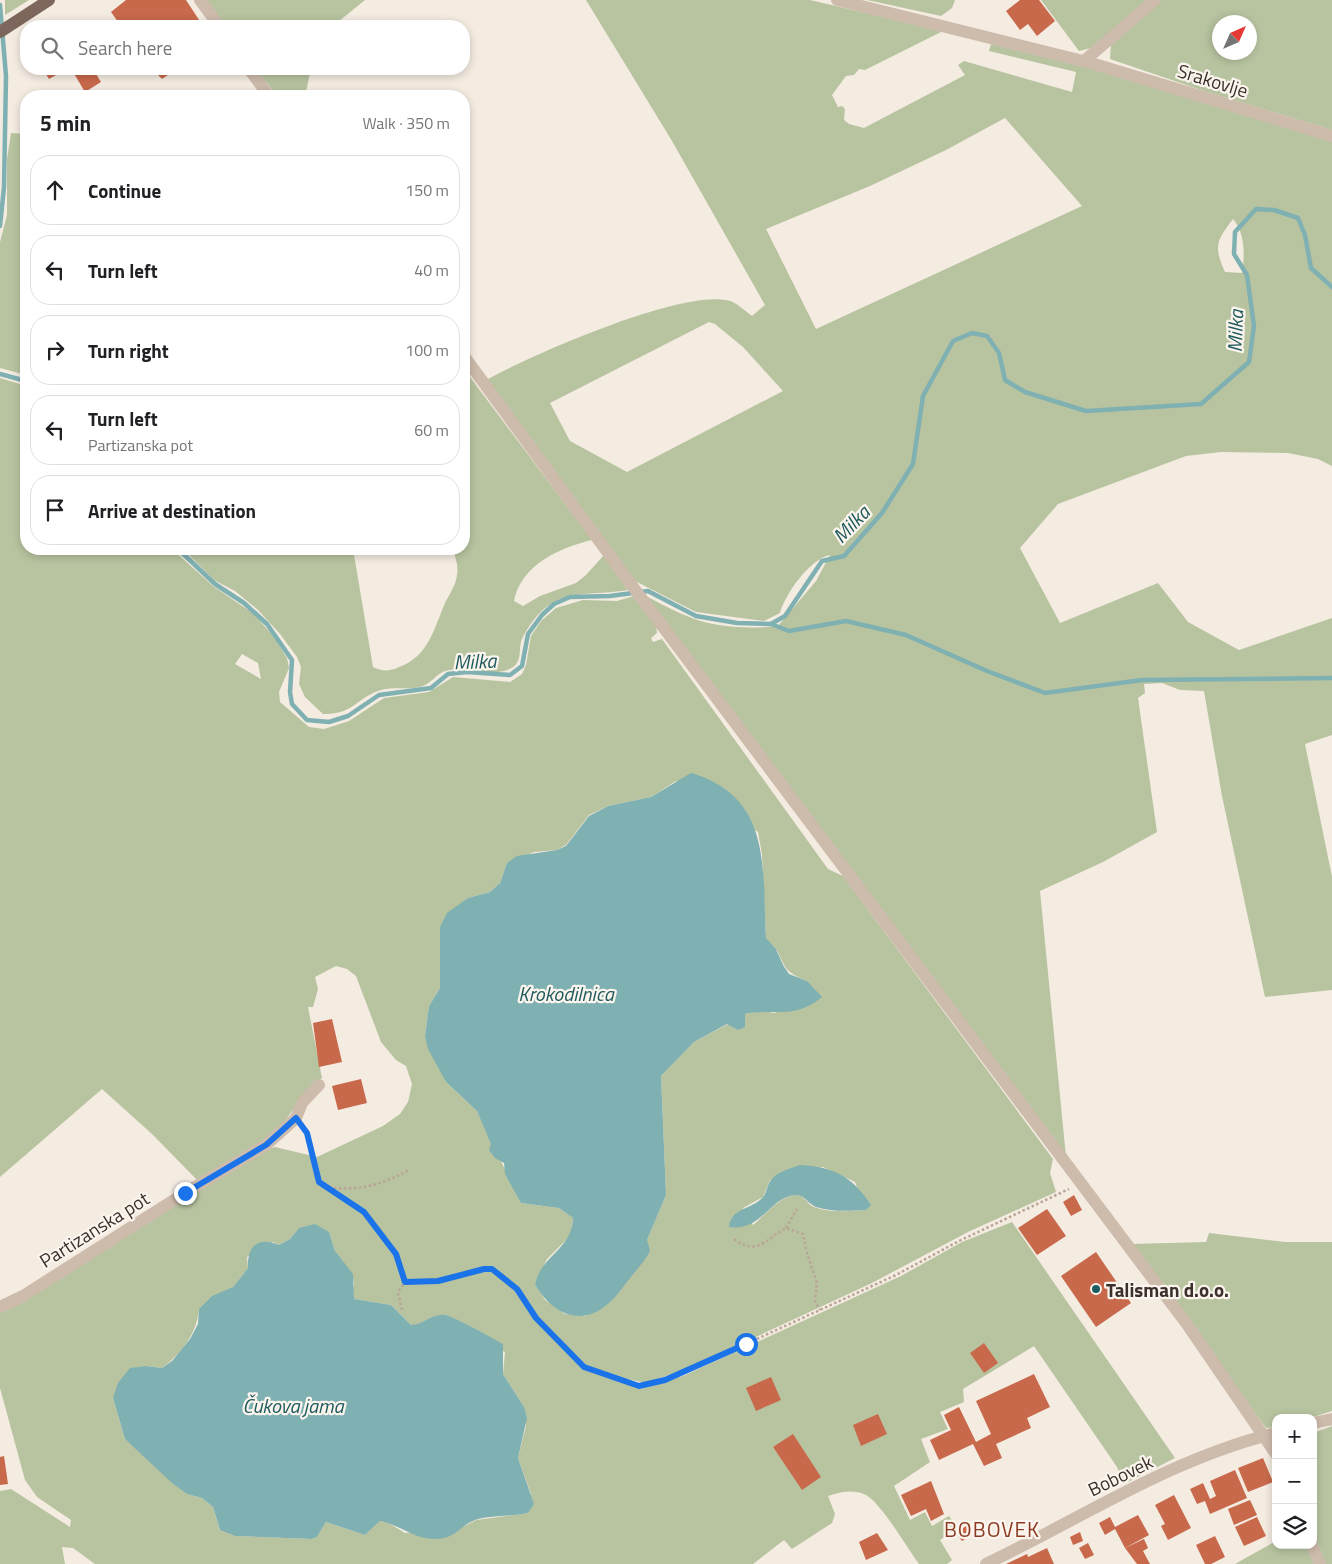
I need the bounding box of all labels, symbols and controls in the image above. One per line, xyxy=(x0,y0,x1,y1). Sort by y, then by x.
north arrow xyxy=(1212,15,1257,60)
search box xyxy=(20,20,470,75)
text: Search here xyxy=(78,33,172,62)
icon: search xyxy=(38,34,66,62)
street label: Srakovlje xyxy=(1174,56,1252,104)
text: 5 min xyxy=(40,107,91,139)
text: Walk · 350 m xyxy=(362,111,450,135)
icon: ahead xyxy=(41,176,69,204)
text: Continue xyxy=(88,176,161,205)
text: 150 m xyxy=(405,178,449,202)
icon: left xyxy=(41,256,69,284)
text: Turn left xyxy=(88,256,158,285)
text: 40 m xyxy=(414,258,449,282)
water label: Milka xyxy=(1219,308,1251,353)
icon: right xyxy=(41,336,69,364)
text: Turn right xyxy=(88,336,169,365)
text: 100 m xyxy=(405,338,449,362)
text: Turn left xyxy=(88,404,158,433)
icon: left xyxy=(41,416,69,444)
text: 60 m xyxy=(414,418,449,442)
text: Partizanska pot xyxy=(88,433,193,457)
icon: arrive xyxy=(41,496,69,524)
text: Arrive at destination xyxy=(88,496,256,525)
water label: Milka xyxy=(825,497,878,550)
water label: Milka xyxy=(453,645,498,677)
water label: Krokodilnica xyxy=(518,978,615,1009)
route end xyxy=(174,1182,197,1205)
street label: Partizanska pot xyxy=(33,1183,155,1274)
place label: Talisman d.o.o. xyxy=(1106,1275,1229,1304)
marker: Talisman d.o.o. xyxy=(1090,1283,1102,1295)
route start xyxy=(735,1333,758,1356)
water label: Čukova jama xyxy=(243,1390,344,1421)
map controls xyxy=(1272,1414,1317,1549)
button: + xyxy=(1272,1414,1317,1459)
street label: Bobovek xyxy=(1083,1447,1157,1503)
button: − xyxy=(1272,1459,1317,1504)
button: layers xyxy=(1272,1504,1317,1549)
district label: BOBOVEK xyxy=(944,1513,1040,1545)

